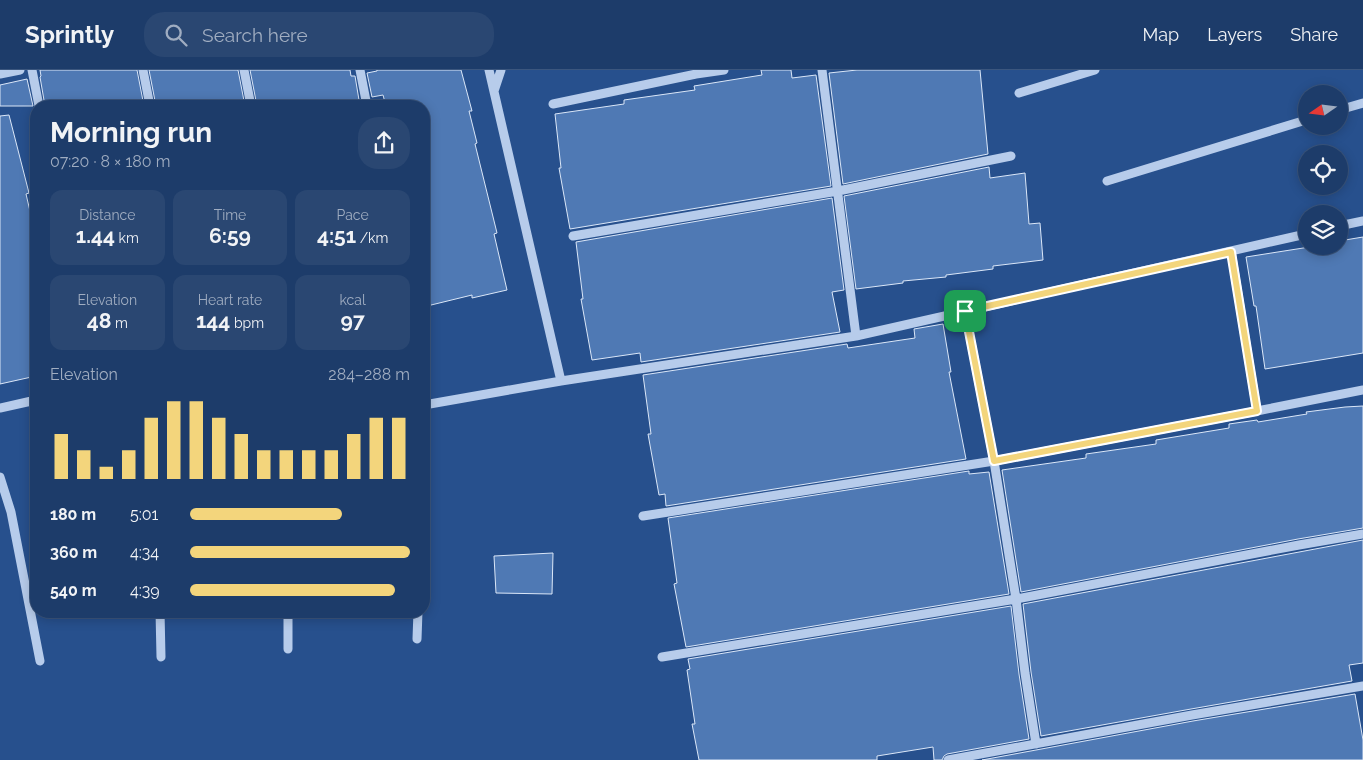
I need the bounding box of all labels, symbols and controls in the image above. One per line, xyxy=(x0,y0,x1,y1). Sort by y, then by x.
search box xyxy=(144,12,494,57)
text: Sprintly xyxy=(25,20,114,49)
icon: search xyxy=(162,21,190,49)
text: Search here xyxy=(202,24,308,46)
text: Map xyxy=(1143,24,1179,45)
text: Layers xyxy=(1207,24,1262,45)
text: Share xyxy=(1290,24,1338,45)
north arrow xyxy=(1298,85,1348,135)
map controls xyxy=(1298,85,1348,255)
text: Morning run xyxy=(50,116,212,149)
button: share xyxy=(358,117,410,169)
button: locate xyxy=(1298,145,1348,195)
text: 07:20 · 8 × 180 m xyxy=(50,152,170,171)
button: layers xyxy=(1298,205,1348,255)
text: Distance xyxy=(79,207,135,223)
text: Time xyxy=(214,207,246,223)
text: Pace xyxy=(337,207,369,223)
text: 1.44 xyxy=(76,223,115,248)
text: 6:59 xyxy=(209,223,251,248)
text: 4:51 xyxy=(317,223,356,248)
text: km xyxy=(115,230,139,246)
text: /km xyxy=(356,230,388,246)
pin xyxy=(944,290,986,332)
text: Elevation xyxy=(78,292,137,308)
text: Heart rate xyxy=(198,292,262,308)
text: kcal xyxy=(340,292,366,308)
icon: arrive xyxy=(951,297,979,325)
text: 48 xyxy=(87,308,111,333)
text: 144 xyxy=(196,308,230,333)
text: 97 xyxy=(341,308,365,333)
text: m xyxy=(111,315,128,331)
text: bpm xyxy=(230,315,264,331)
text: Elevation xyxy=(50,365,118,384)
text: 284–288 m xyxy=(328,365,410,384)
text: 180 m xyxy=(50,505,96,524)
text: 5:01 xyxy=(130,505,158,524)
text: 360 m xyxy=(50,543,97,562)
text: 4:34 xyxy=(130,543,159,562)
text: 540 m xyxy=(50,581,97,600)
text: 4:39 xyxy=(130,581,160,600)

